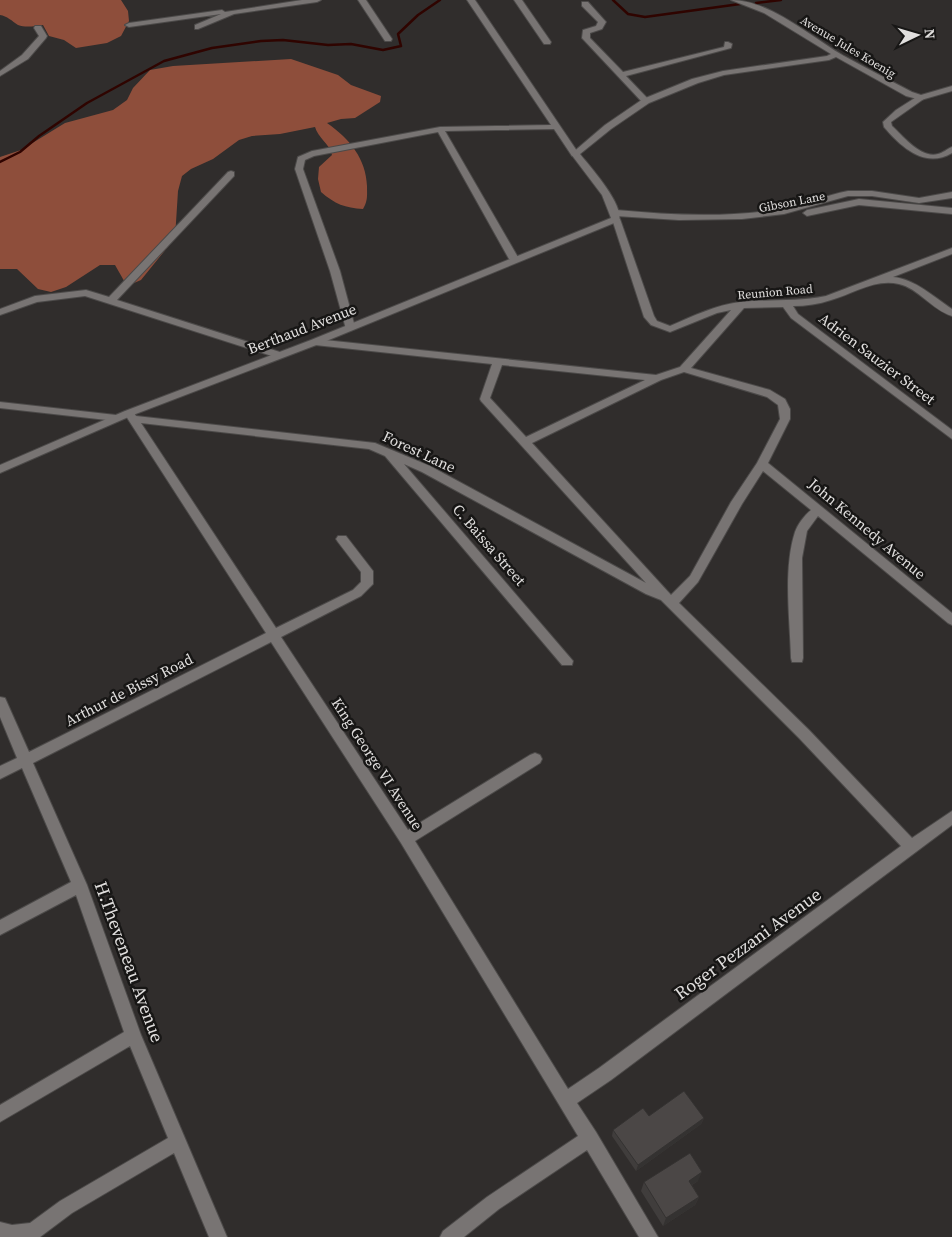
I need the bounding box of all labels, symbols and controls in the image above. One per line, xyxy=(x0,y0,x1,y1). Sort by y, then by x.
north arrow xyxy=(892,10,942,60)
street label: Avenue Jules Koenig xyxy=(797,12,899,82)
text: N xyxy=(920,28,940,40)
street label: Gibson Lane xyxy=(758,188,826,216)
street label: Reunion Road xyxy=(737,281,813,303)
street label: Berthaud Avenue xyxy=(244,298,360,359)
street label: Adrien Sauzier Street xyxy=(815,308,940,409)
street label: Forest Lane xyxy=(379,425,459,478)
street label: John Kennedy Avenue xyxy=(804,473,931,584)
street label: C. Baissa Street xyxy=(448,499,531,590)
street label: Arthur de Bissy Road xyxy=(61,648,197,731)
street label: King George VI Avenue xyxy=(327,693,428,834)
street label: H.Theveneau Avenue xyxy=(89,878,170,1046)
street label: Roger Pezzani Avenue xyxy=(669,882,826,1005)

